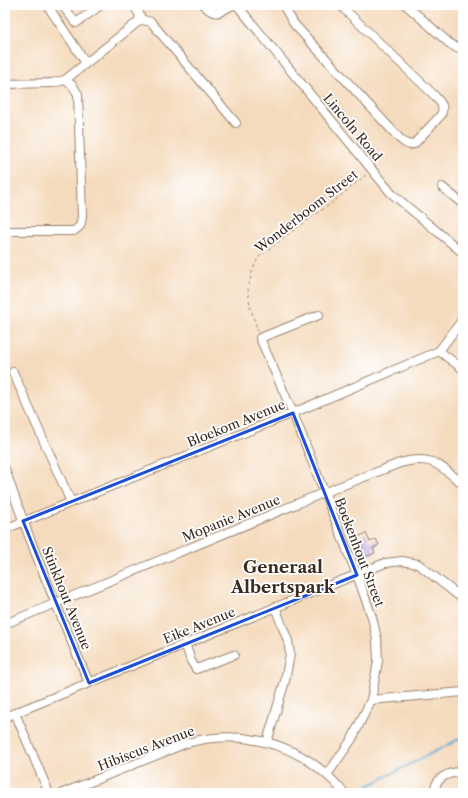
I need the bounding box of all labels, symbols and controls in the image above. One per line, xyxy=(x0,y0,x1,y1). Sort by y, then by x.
street label: Lincoln Road xyxy=(320,90,386,164)
street label: Wonderboom Street xyxy=(251,166,361,257)
street label: Bloekom Avenue xyxy=(185,396,287,450)
street label: Mopanie Avenue xyxy=(180,491,282,545)
street label: Boekenhout Street xyxy=(332,495,388,609)
street label: Stinkhout Avenue xyxy=(39,544,95,652)
district label: Generaal Albertspark xyxy=(230,557,336,597)
street label: Eike Avenue xyxy=(161,603,237,647)
street label: Hibiscus Avenue xyxy=(95,722,197,774)

